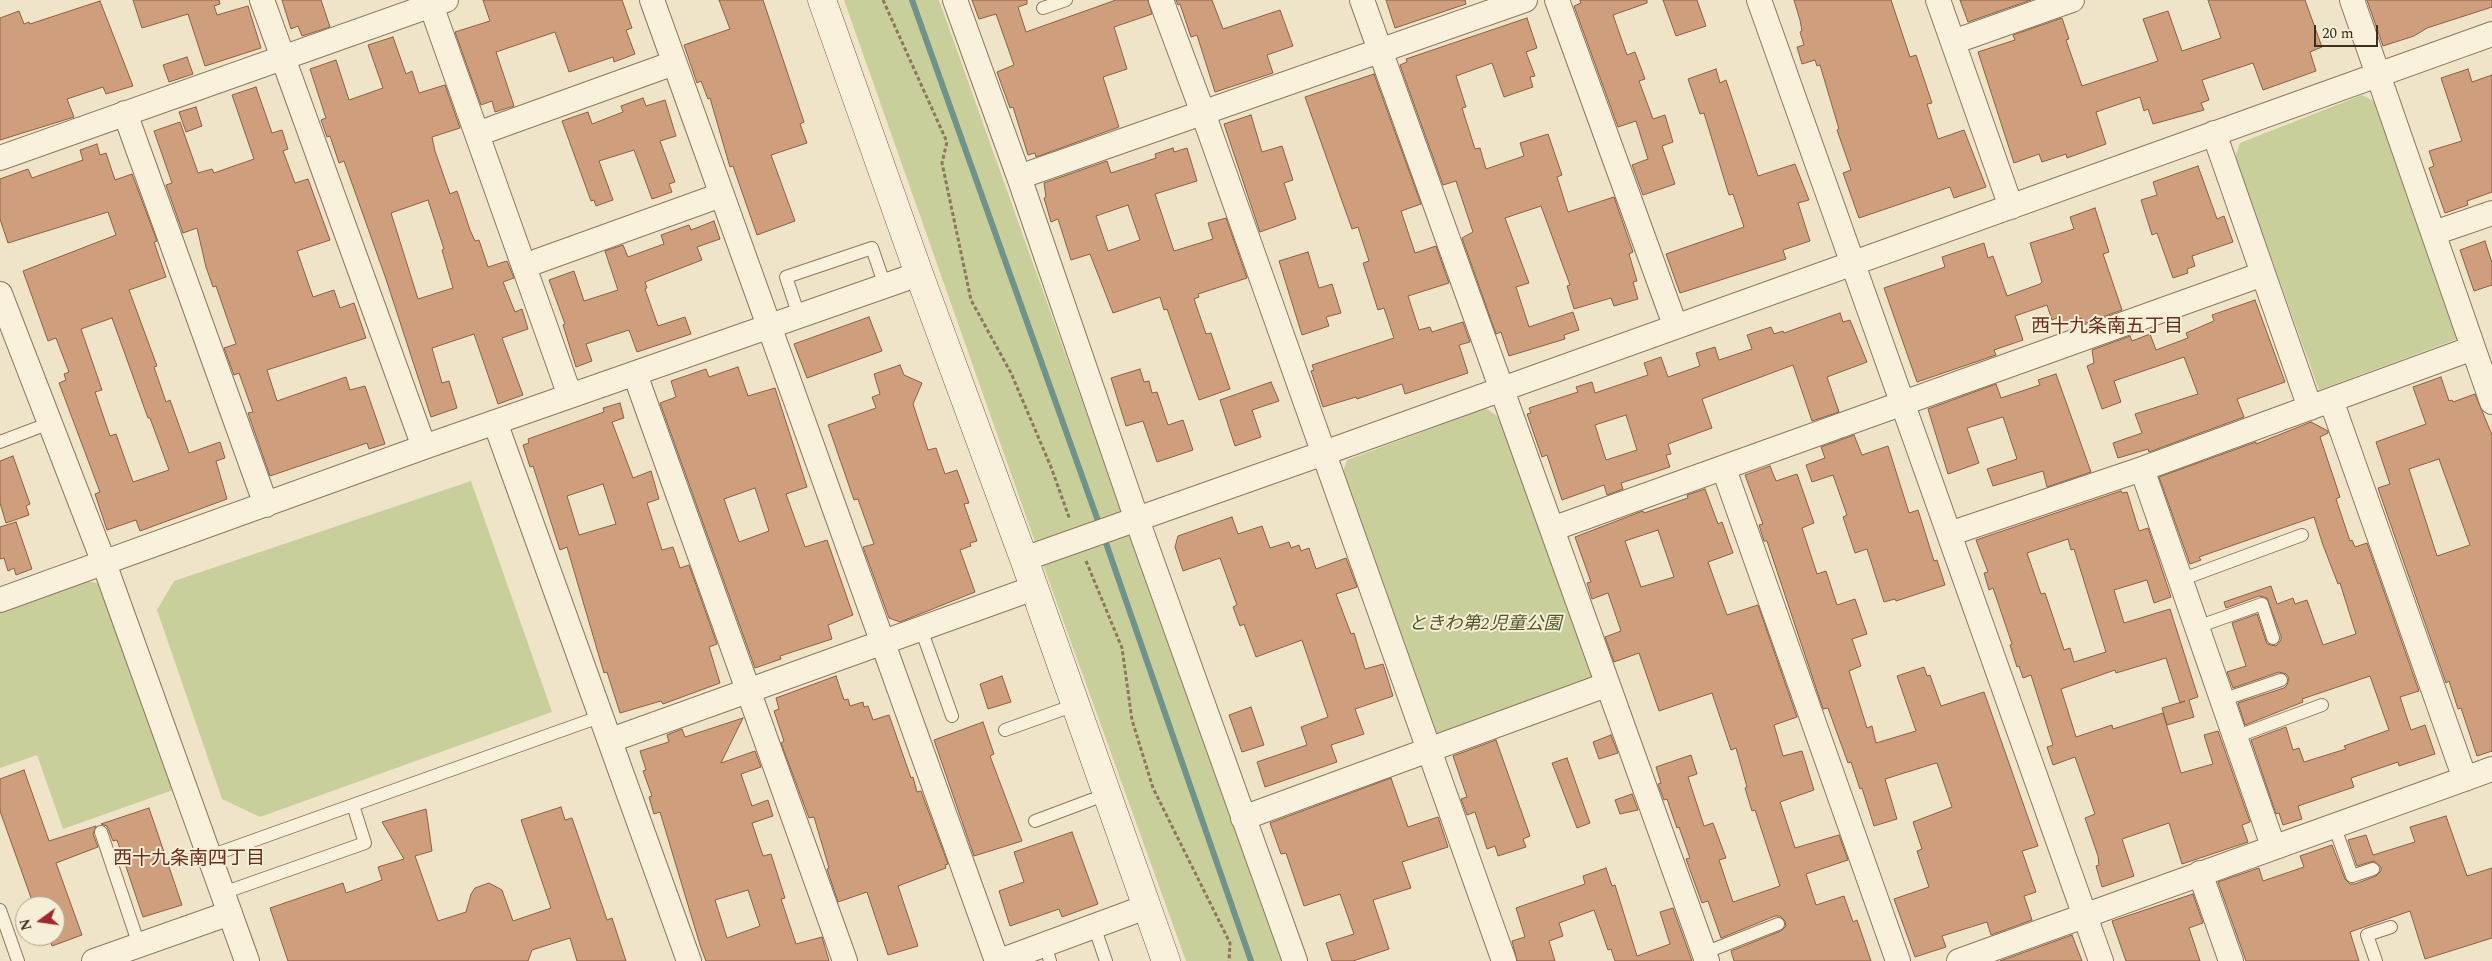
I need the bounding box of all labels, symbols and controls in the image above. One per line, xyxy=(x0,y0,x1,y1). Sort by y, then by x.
scale bar xyxy=(2317,15,2381,47)
text: 20 m xyxy=(2322,22,2354,45)
district label: 西十九条南五丁目 xyxy=(2031,317,2183,339)
park label: ときわ第2児童公園 xyxy=(1409,614,1561,636)
district label: 西十九条南四丁目 xyxy=(113,849,265,871)
north arrow xyxy=(15,896,65,946)
text: N xyxy=(14,916,38,933)

